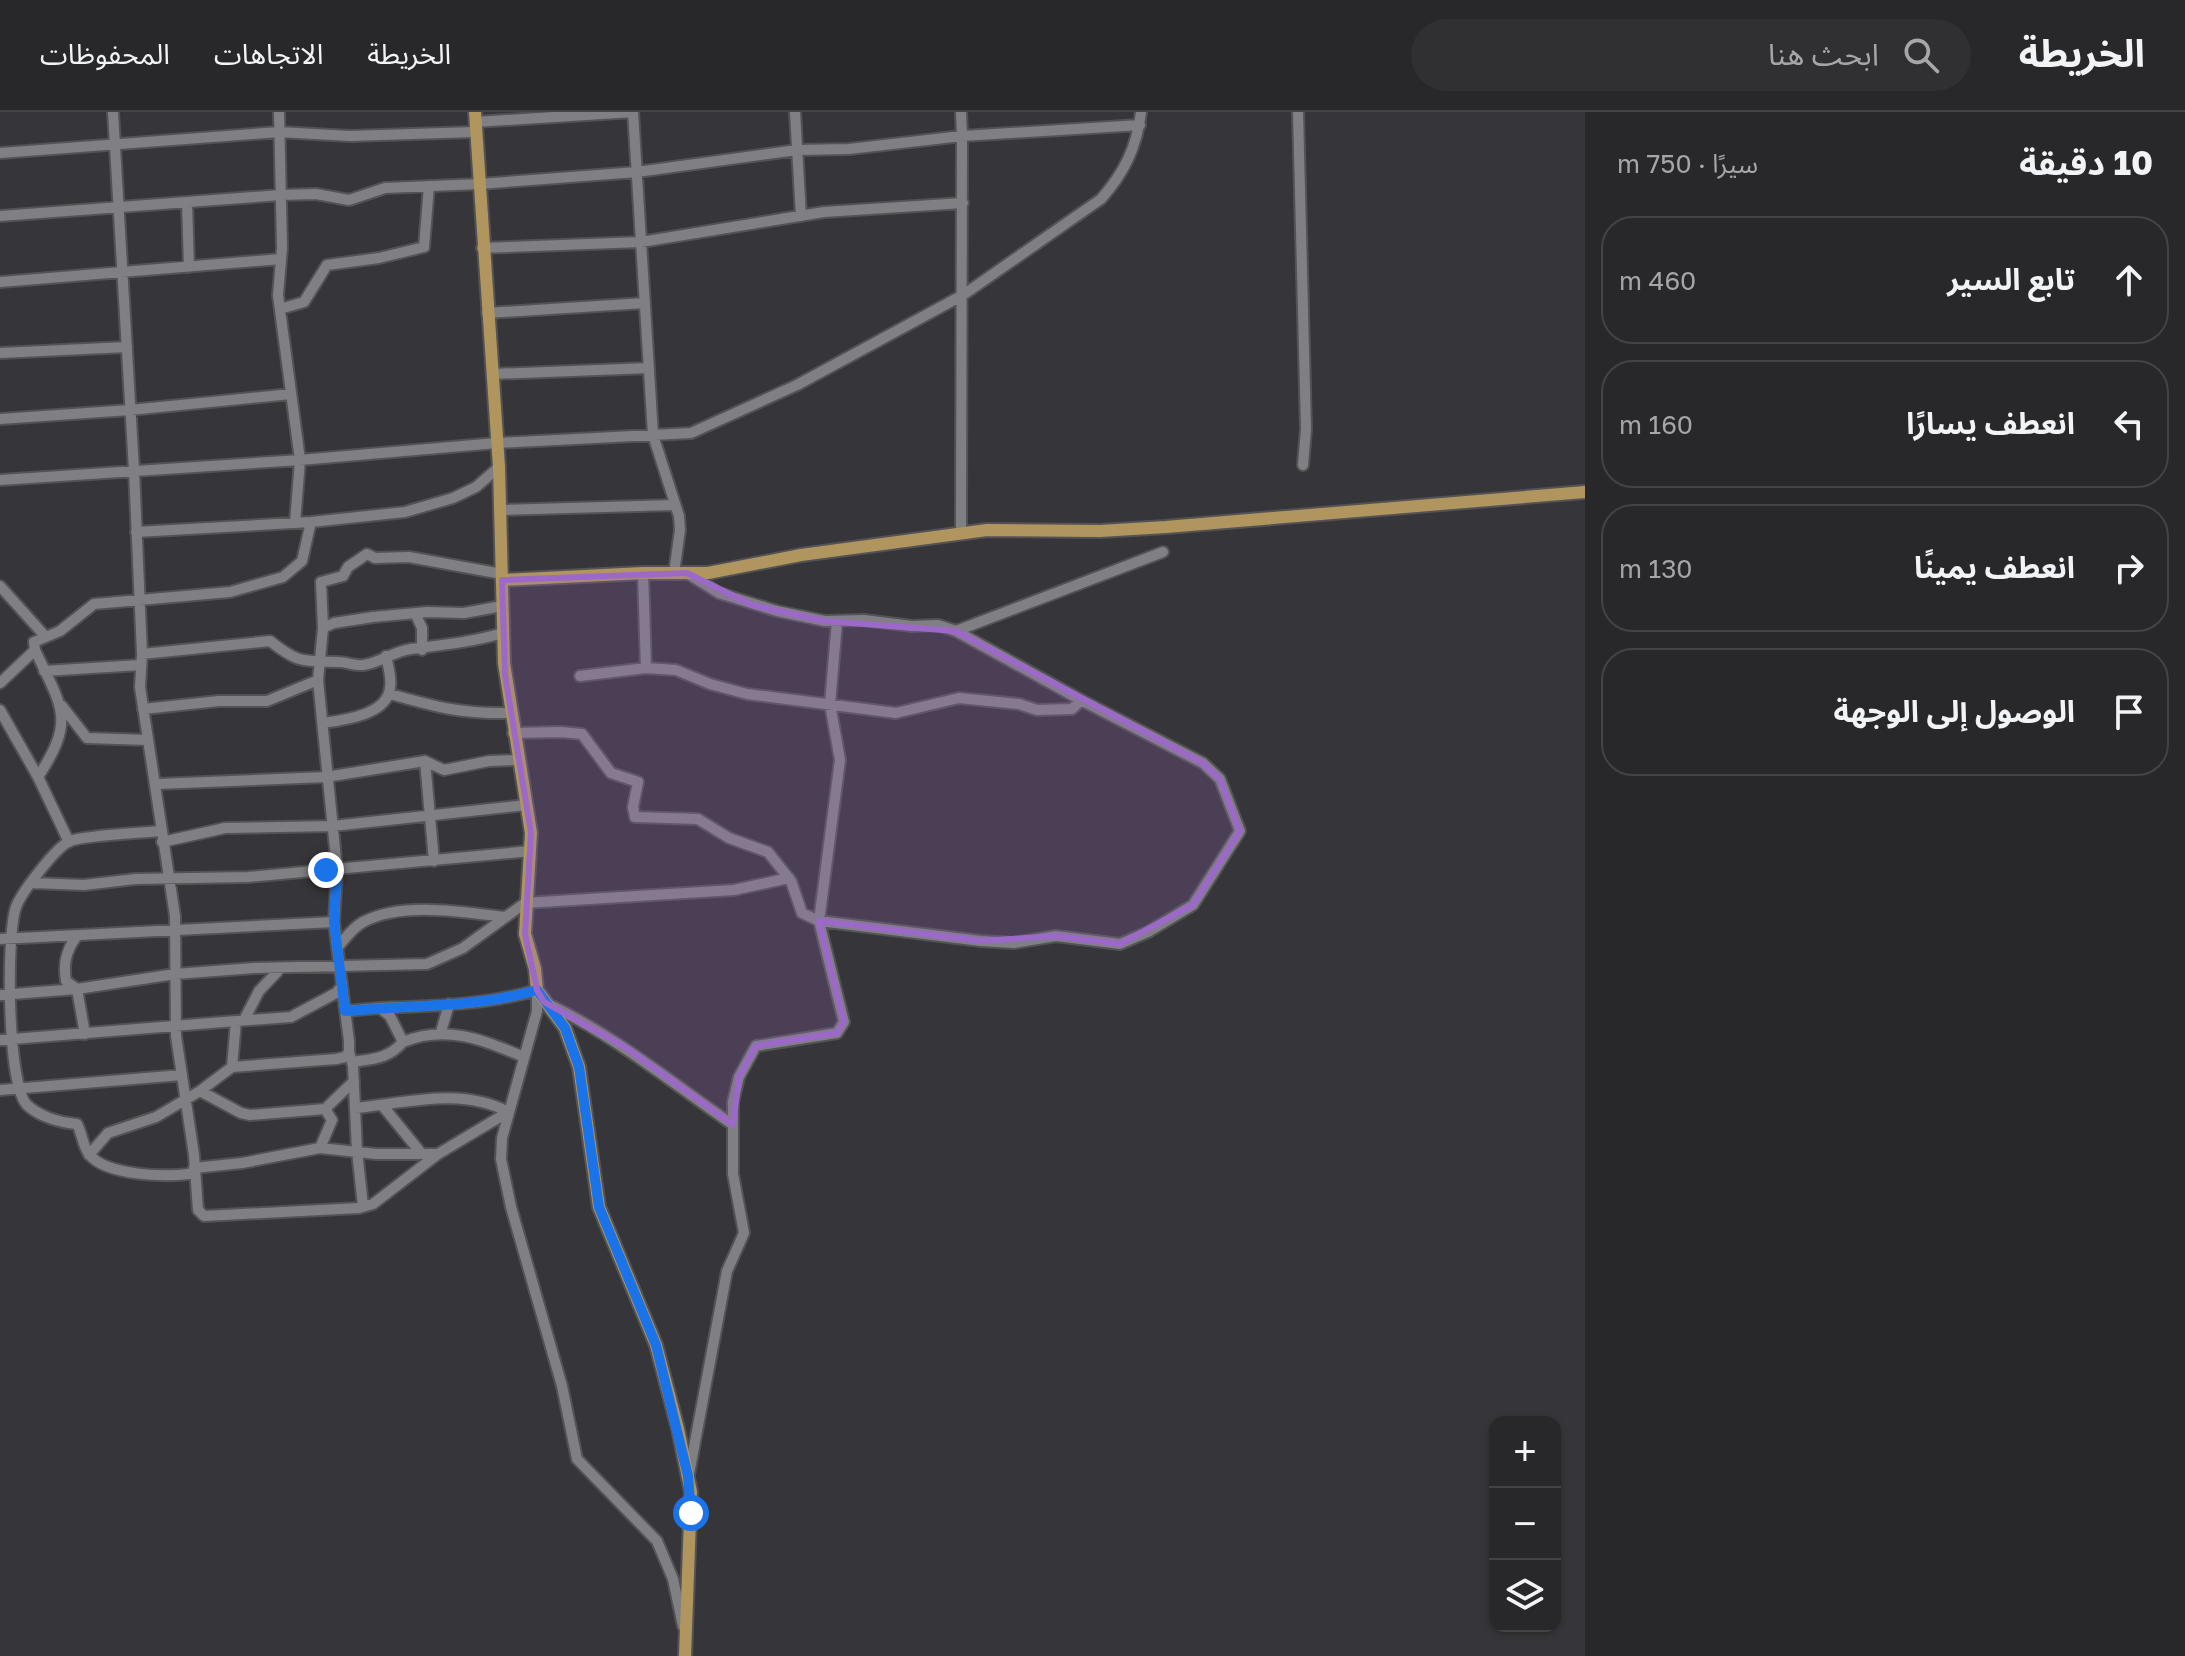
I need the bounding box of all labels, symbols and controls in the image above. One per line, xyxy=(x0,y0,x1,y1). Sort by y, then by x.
search box xyxy=(1411,19,1971,91)
text: الخريطة xyxy=(2019,30,2145,75)
icon: search xyxy=(1899,33,1943,77)
text: ابحث هنا xyxy=(1768,36,1879,72)
text: المحفوظات xyxy=(40,37,170,70)
text: الاتجاهات xyxy=(214,37,323,70)
text: الخريطة xyxy=(367,37,451,70)
text: 10 دقيقة xyxy=(2019,142,2153,182)
text: سيرًا · 750 m xyxy=(1617,148,1758,179)
icon: ahead xyxy=(2107,258,2151,302)
text: تابع السير xyxy=(1947,261,2075,297)
text: 460 m xyxy=(1619,265,1696,296)
icon: left xyxy=(2107,402,2151,446)
text: انعطف يسارًا xyxy=(1906,405,2075,441)
text: 160 m xyxy=(1619,409,1693,440)
icon: right xyxy=(2107,546,2151,590)
text: انعطف يمينًا xyxy=(1914,549,2075,585)
text: 130 m xyxy=(1619,553,1692,584)
icon: arrive xyxy=(2107,690,2151,734)
text: الوصول إلى الوجهة xyxy=(1833,693,2075,729)
route end xyxy=(308,852,344,888)
map controls xyxy=(1489,1416,1561,1632)
button: + xyxy=(1489,1416,1561,1488)
button: − xyxy=(1489,1488,1561,1560)
route start xyxy=(673,1495,709,1531)
button: layers xyxy=(1489,1560,1561,1632)

